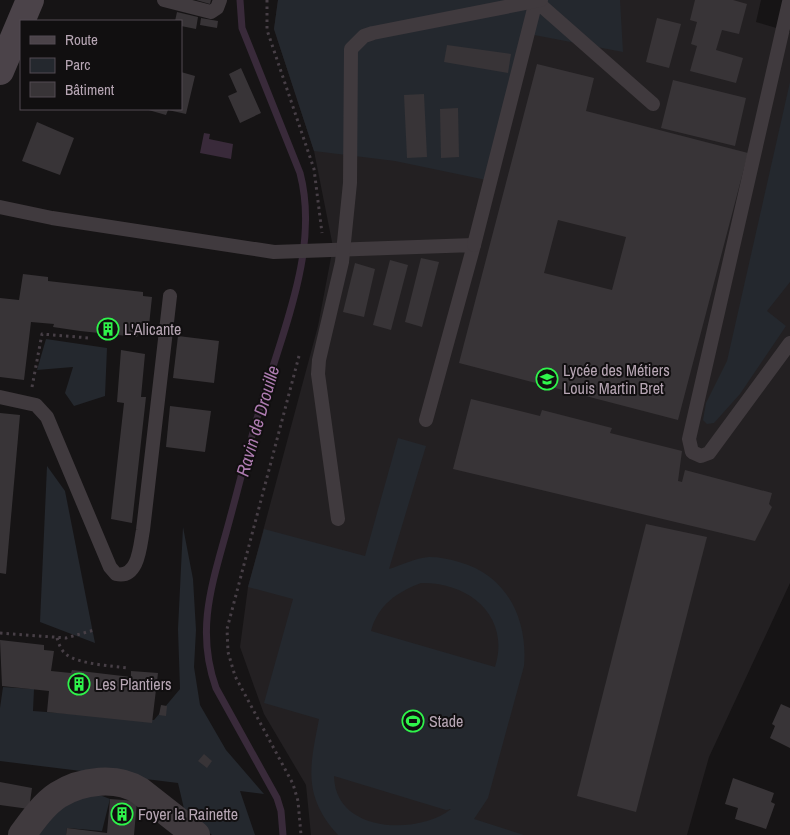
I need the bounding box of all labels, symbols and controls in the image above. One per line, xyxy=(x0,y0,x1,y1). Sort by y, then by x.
legend xyxy=(20,20,182,110)
text: Route xyxy=(65,29,98,50)
text: Parc xyxy=(65,54,90,75)
text: Bâtiment xyxy=(65,79,115,100)
building icon: L'Alicante xyxy=(96,317,120,341)
place label: L'Alicante xyxy=(124,318,181,340)
place label: Lycée des Métiers Louis Martin Bret xyxy=(563,359,670,399)
water label: Ravin de Drouille xyxy=(230,363,285,479)
school or university icon: Lycée des Métiers Louis Martin Bret xyxy=(535,367,559,391)
building icon: Les Plantiers xyxy=(67,672,91,696)
place label: Les Plantiers xyxy=(95,673,172,695)
sports icon: Stade xyxy=(401,709,425,733)
place label: Stade xyxy=(429,710,463,732)
building icon: Foyer la Rainette xyxy=(110,802,134,826)
place label: Foyer la Rainette xyxy=(138,803,238,825)

